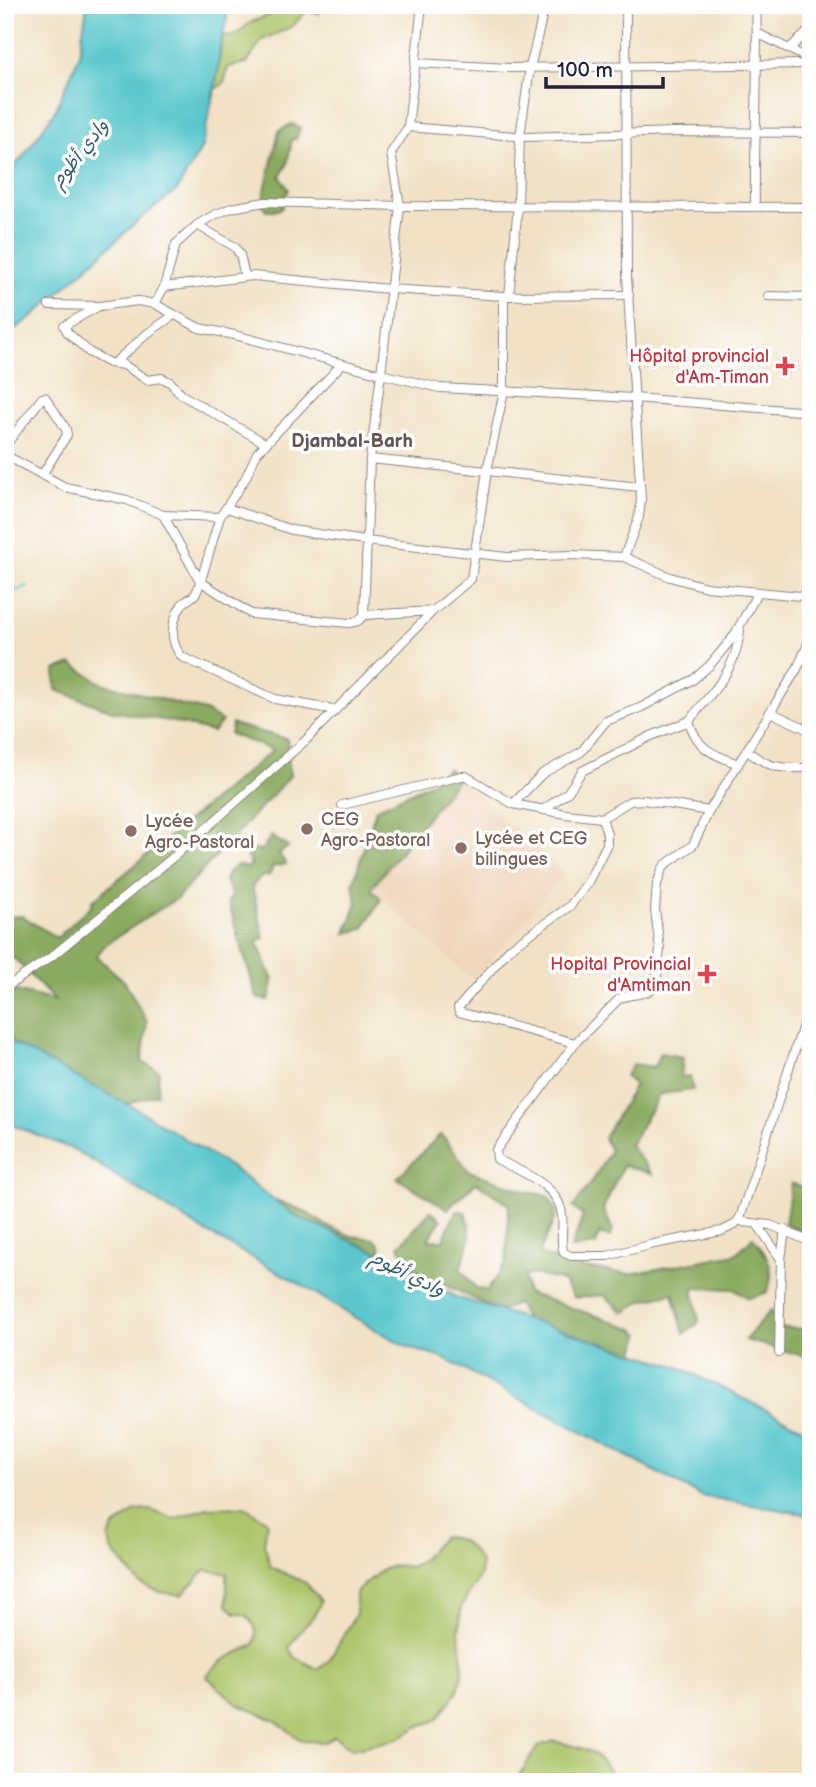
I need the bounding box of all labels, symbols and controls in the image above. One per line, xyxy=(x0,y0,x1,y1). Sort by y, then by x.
scale bar xyxy=(546,46,664,90)
text: 100 m xyxy=(557,58,613,83)
water label: وادي أظوم xyxy=(46,115,116,195)
place label: Hôpital provincial d'Am-Timan xyxy=(629,346,769,388)
marker: Hôpital provincial d'Am-Timan xyxy=(775,356,795,376)
district label: Djambal-Barh xyxy=(291,430,413,453)
place label: CEG Agro-Pastoral xyxy=(321,809,430,851)
place label: Lycée Agro-Pastoral xyxy=(145,811,254,853)
marker: CEG Agro-Pastoral xyxy=(299,821,315,837)
marker: Lycée Agro-Pastoral xyxy=(123,823,139,839)
place label: Lycée et CEG bilingues xyxy=(475,828,587,870)
marker: Lycée et CEG bilingues xyxy=(453,840,469,856)
place label: Hopital Provincial d'Amtiman xyxy=(550,954,691,996)
marker: Hopital Provincial d'Amtiman xyxy=(697,964,717,984)
water label: وادي أظوم xyxy=(364,1246,448,1304)

